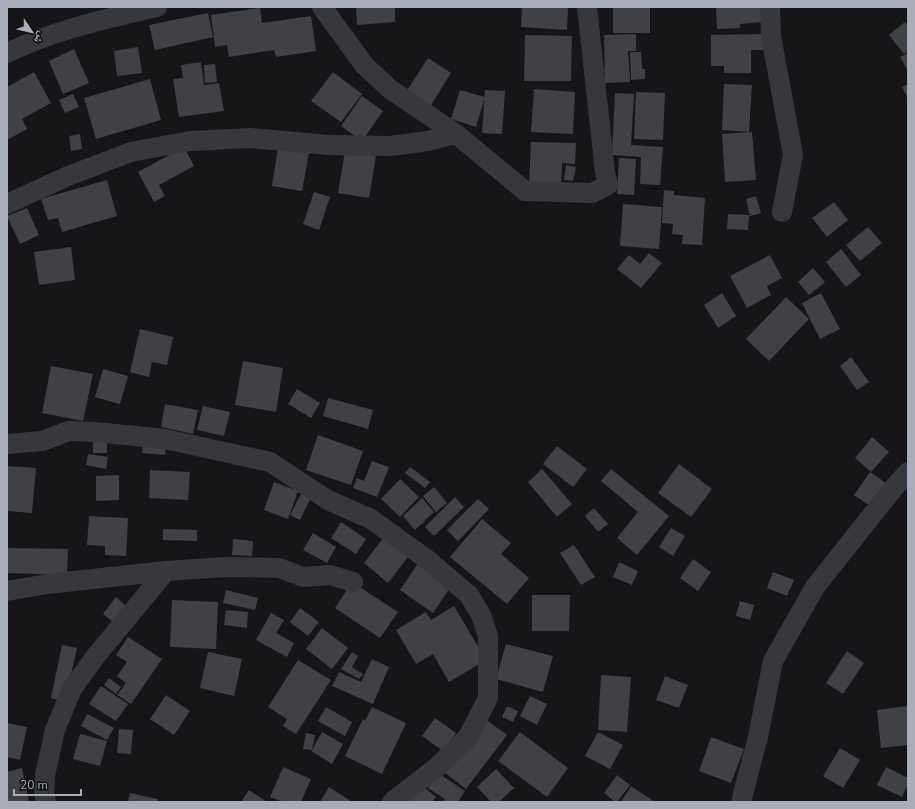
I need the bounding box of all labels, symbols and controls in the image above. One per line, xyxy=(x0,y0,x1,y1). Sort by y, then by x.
north arrow xyxy=(12,12,52,52)
text: ش xyxy=(30,28,49,47)
scale bar xyxy=(14,771,81,797)
text: 20 m xyxy=(20,777,48,793)

